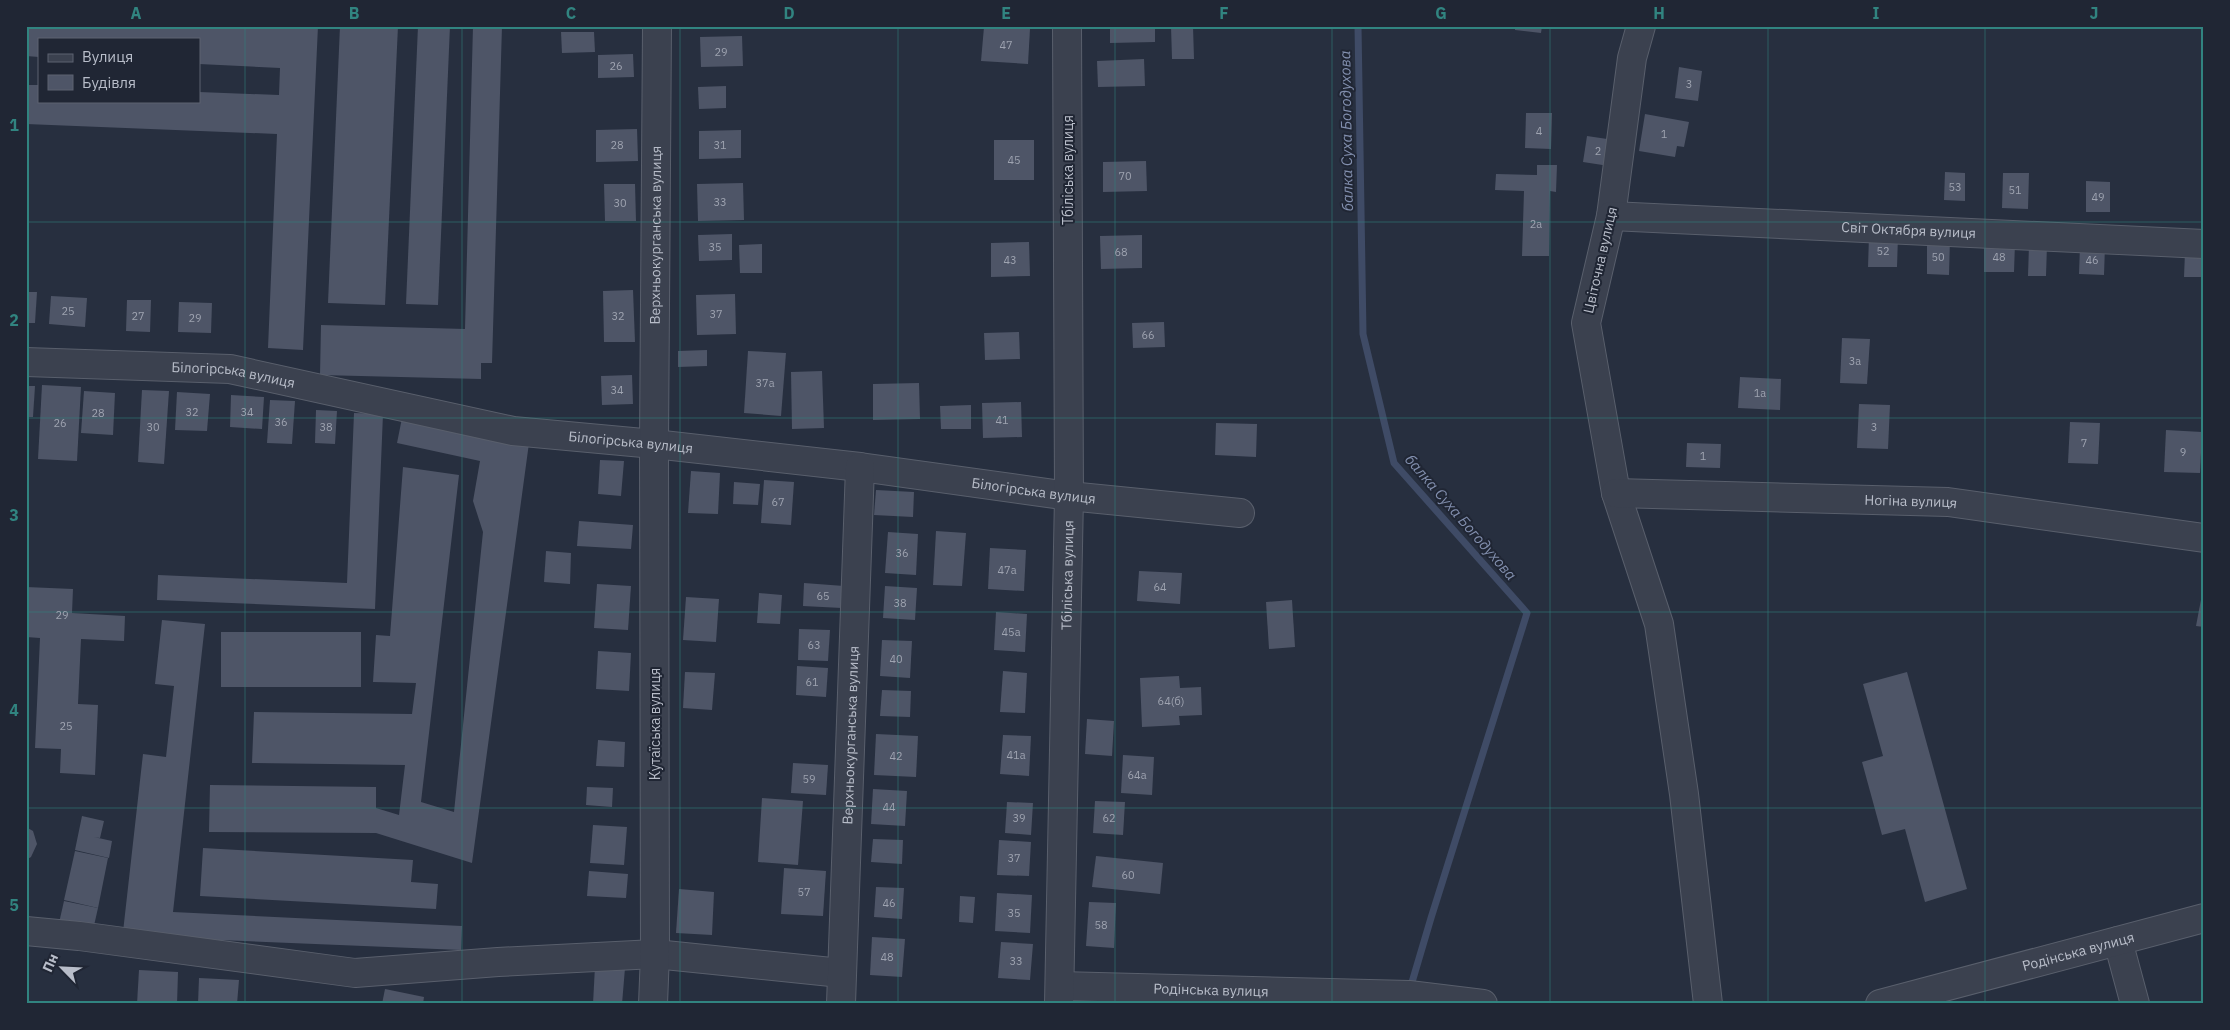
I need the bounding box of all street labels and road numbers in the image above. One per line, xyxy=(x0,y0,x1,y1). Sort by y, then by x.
street label: Тбіліська вулиця xyxy=(1059,115,1077,225)
street label: Верхньокурганська вулиця xyxy=(646,146,665,325)
street label: Цвiточна вулиця xyxy=(1579,205,1621,315)
street label: Світ Октября вулиця xyxy=(1841,218,1976,242)
street label: Білогірська вулиця xyxy=(171,358,297,392)
street label: Білогірська вулиця xyxy=(568,427,694,457)
street label: Білогірська вулиця xyxy=(970,474,1097,508)
street label: Ногіна вулиця xyxy=(1864,491,1958,512)
street label: Тбіліська вулиця xyxy=(1057,520,1078,630)
street label: Верхньокурганська вулиця xyxy=(838,645,863,825)
street label: Кутаїська вулиця xyxy=(646,668,664,780)
street label: Родінська вулиця xyxy=(2020,928,2136,975)
street label: Родінська вулиця xyxy=(1153,979,1269,1000)

